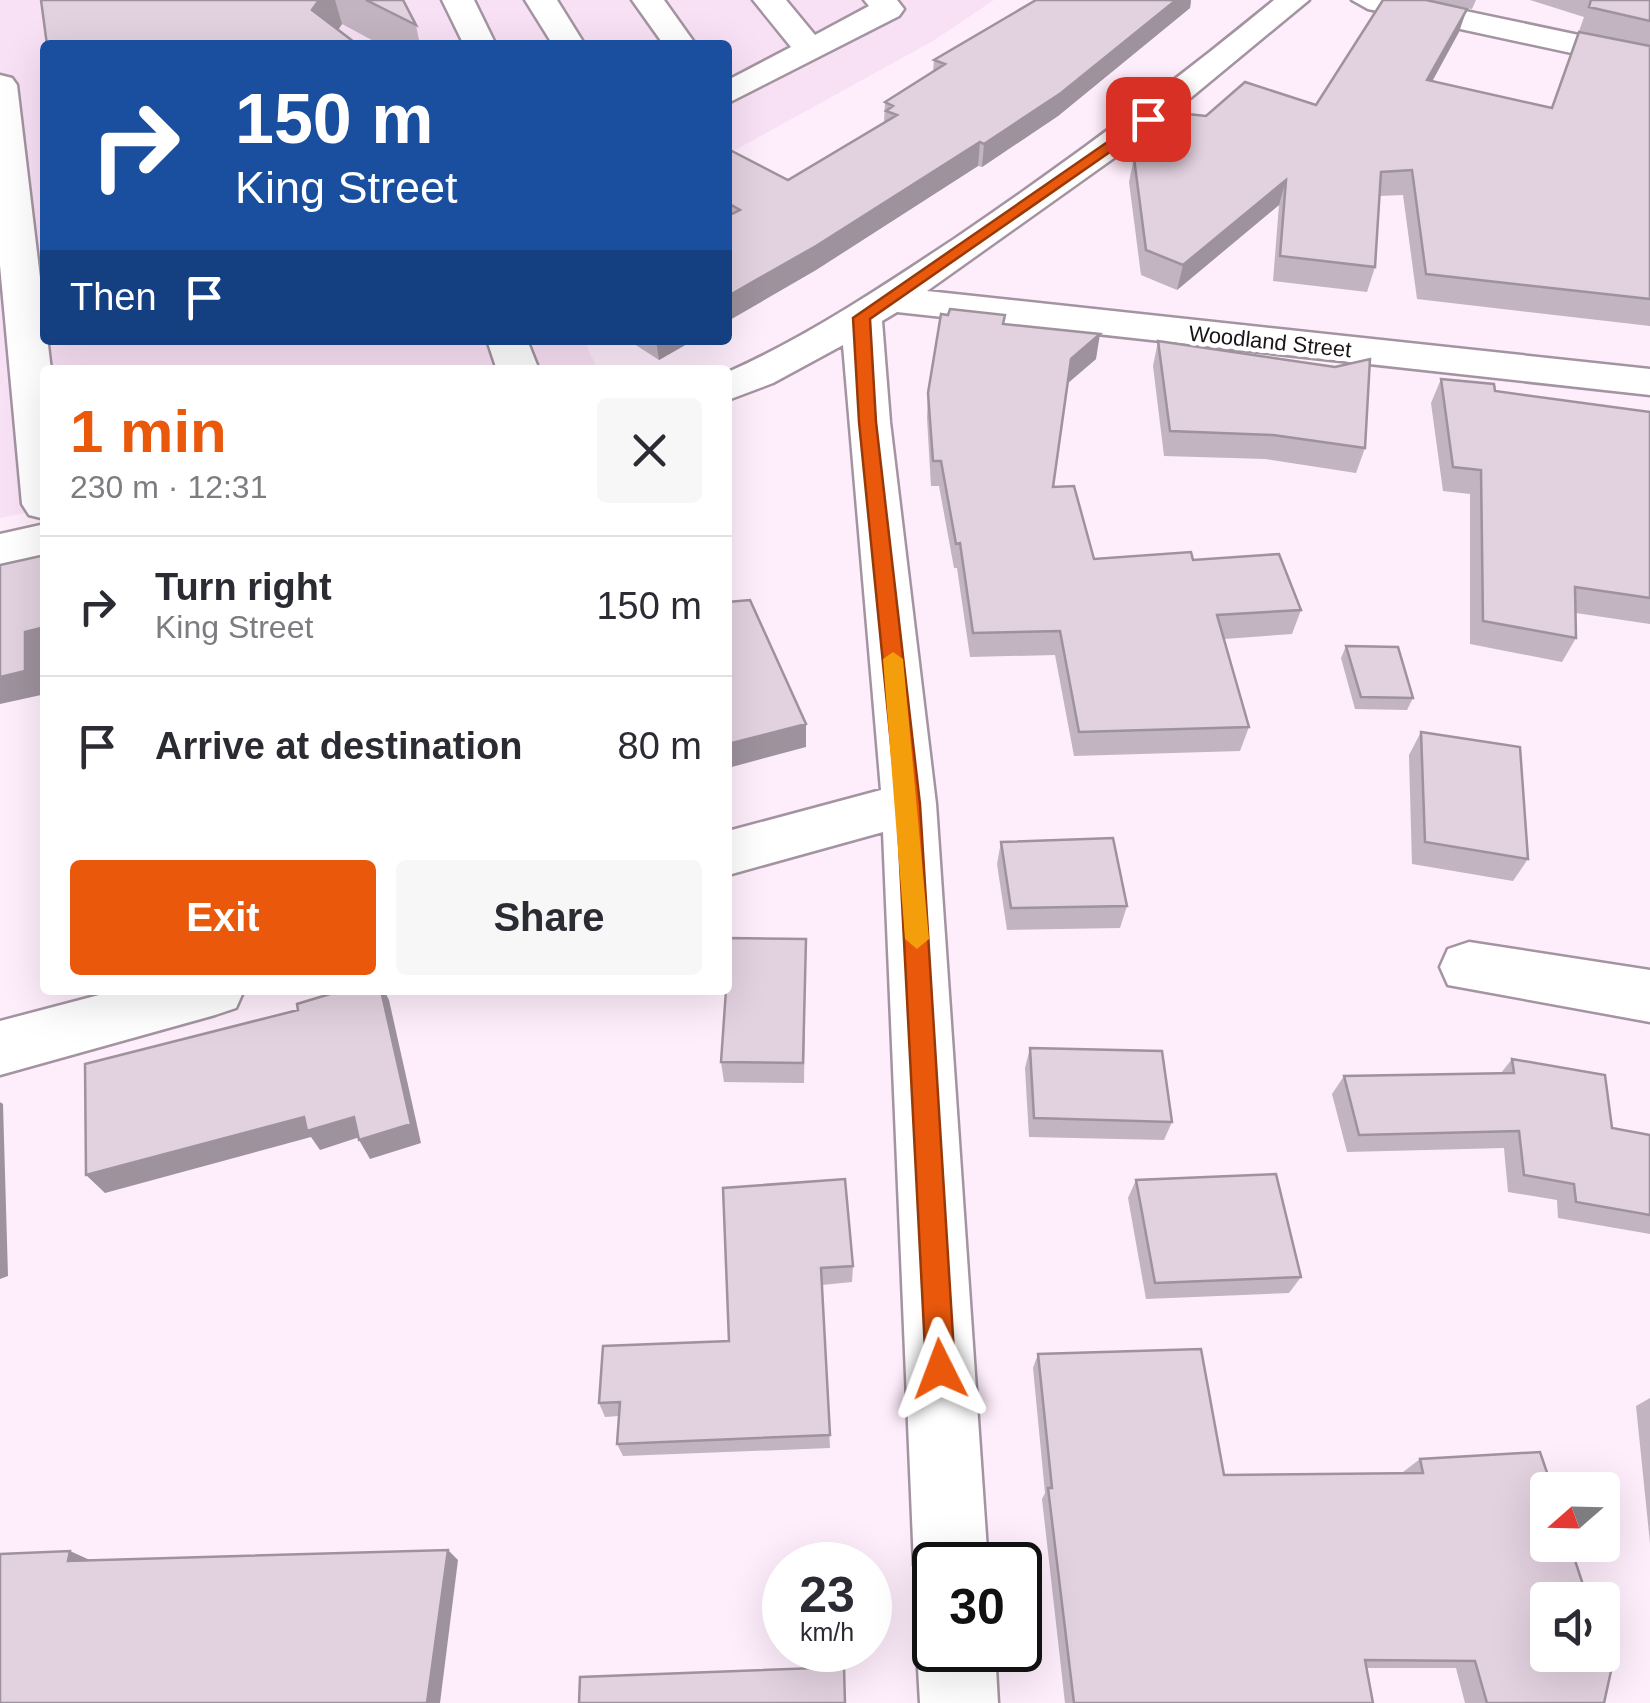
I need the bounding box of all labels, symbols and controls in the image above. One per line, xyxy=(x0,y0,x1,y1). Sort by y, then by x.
pin xyxy=(1106,77,1191,162)
icon: right xyxy=(70,80,200,210)
text: 150 m xyxy=(235,80,433,158)
icon: arrive xyxy=(1121,92,1176,147)
text: King Street xyxy=(235,162,458,213)
icon: arrive xyxy=(177,270,232,325)
text: Then xyxy=(70,276,157,318)
street label: Woodland Street xyxy=(1187,321,1353,362)
text: 1 min xyxy=(70,398,227,465)
button: close xyxy=(597,398,702,503)
text: 230 m · 12:31 xyxy=(70,469,267,505)
text: Turn right xyxy=(155,566,332,608)
icon: right xyxy=(70,579,125,634)
text: 150 m xyxy=(596,585,702,627)
text: King Street xyxy=(155,609,313,645)
icon: arrive xyxy=(70,719,125,774)
text: Arrive at destination xyxy=(155,725,522,767)
text: 80 m xyxy=(618,725,702,767)
button: Exit xyxy=(70,860,376,975)
button: Share xyxy=(396,860,702,975)
position arrow xyxy=(888,1317,992,1421)
north arrow xyxy=(1530,1472,1620,1562)
map controls xyxy=(1530,1472,1620,1672)
speed limit sign: 30 xyxy=(912,1542,1042,1672)
text: 23 xyxy=(799,1567,855,1623)
button: sound xyxy=(1530,1582,1620,1672)
text: km/h xyxy=(800,1618,854,1646)

